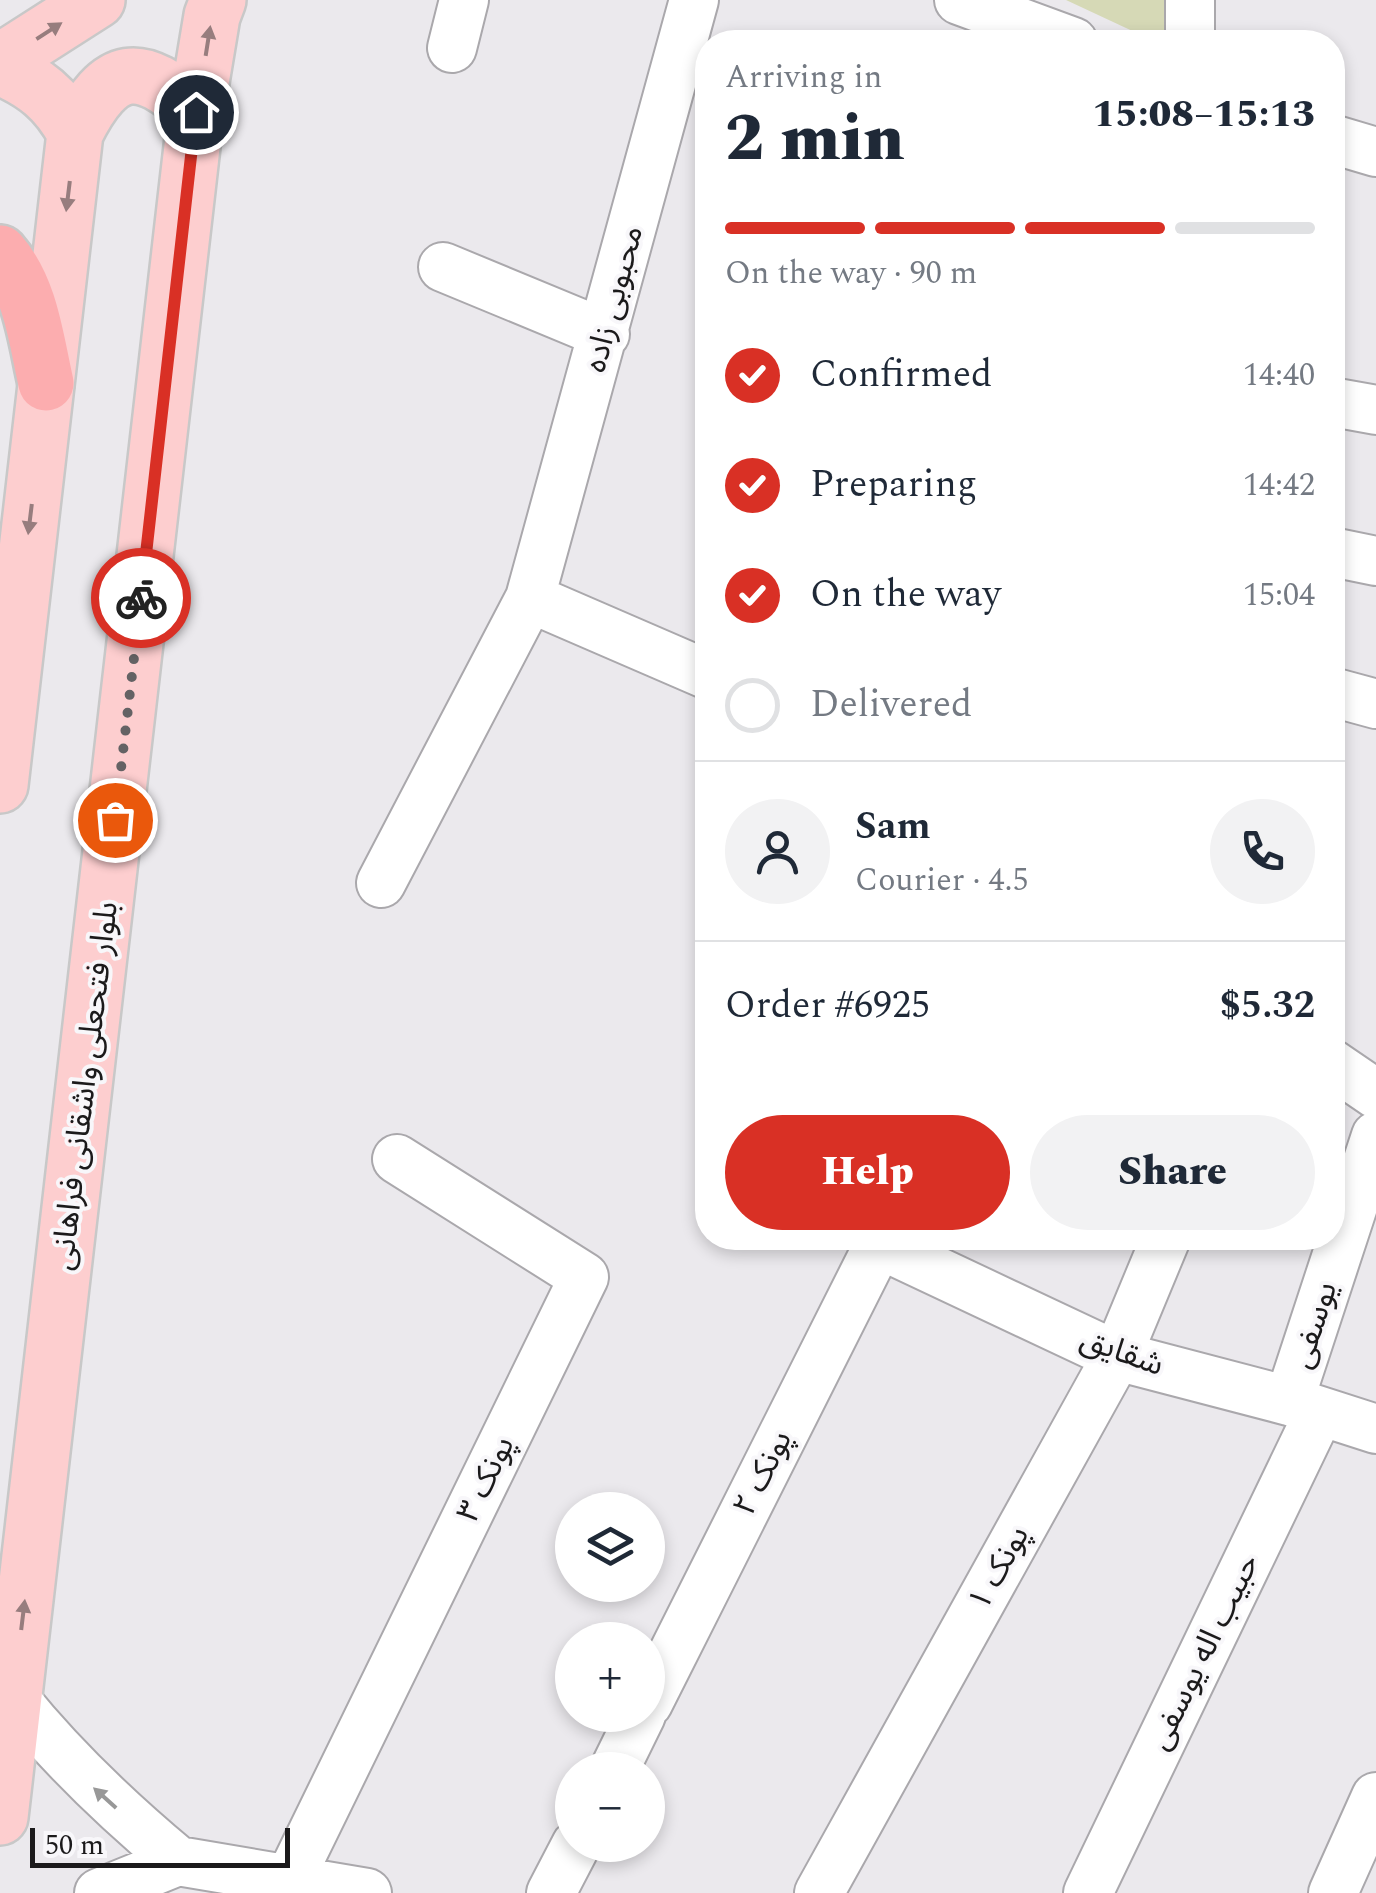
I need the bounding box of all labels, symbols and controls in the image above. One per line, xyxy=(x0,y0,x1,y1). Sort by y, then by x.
one-way arrow xyxy=(35,23,62,41)
one-way arrow xyxy=(200,25,216,57)
text: Arriving in xyxy=(725,53,882,102)
pin xyxy=(154,70,239,155)
icon: home xyxy=(169,85,224,140)
text: 15:08–15:13 xyxy=(1092,86,1315,144)
text: 2 min xyxy=(725,90,905,189)
one-way arrow xyxy=(60,181,76,213)
street label: محبوبی زاده xyxy=(571,220,657,378)
text: On the way · 90 m xyxy=(725,249,977,298)
text: Confirmed xyxy=(810,346,992,404)
icon: check xyxy=(725,348,780,403)
text: 14:40 xyxy=(1243,351,1315,400)
text: Preparing xyxy=(810,456,977,514)
icon: check xyxy=(725,458,780,513)
text: 14:42 xyxy=(1243,461,1315,510)
one-way arrow xyxy=(22,504,38,536)
courier xyxy=(91,548,191,648)
text: On the way xyxy=(810,566,1001,624)
icon: check xyxy=(725,568,780,623)
icon: bike xyxy=(114,571,169,626)
text: 15:04 xyxy=(1243,571,1315,620)
text: Delivered xyxy=(810,676,972,734)
pin xyxy=(73,778,158,863)
icon: bag xyxy=(88,793,143,848)
text: Sam xyxy=(855,798,931,856)
button: person xyxy=(725,799,830,904)
button: phone xyxy=(1210,799,1315,904)
text: Courier · 4.5 xyxy=(855,856,1028,905)
street label: بلوار فتحعلی واشقانی فراهانی xyxy=(38,899,132,1273)
text: Order #6925 xyxy=(725,977,930,1035)
text: $5.32 xyxy=(1220,977,1315,1035)
button: Help xyxy=(725,1115,1010,1230)
button: Share xyxy=(1030,1115,1315,1230)
street label: یوسفی xyxy=(1277,1275,1351,1375)
street label: شقایق xyxy=(1073,1314,1171,1390)
street label: پونک ۲ xyxy=(721,1421,805,1525)
street label: پونک ۳ xyxy=(444,1427,528,1531)
map controls xyxy=(555,1492,665,1862)
button: layers xyxy=(555,1492,665,1602)
street label: پونک ۱ xyxy=(956,1516,1042,1620)
street label: حبیب اله یوسفی xyxy=(1135,1545,1273,1759)
one-way arrow xyxy=(15,1599,31,1631)
button: + xyxy=(555,1622,665,1732)
button: − xyxy=(555,1752,665,1862)
one-way arrow xyxy=(93,1787,118,1809)
scale bar xyxy=(30,1823,290,1868)
text: 50 m xyxy=(45,1824,104,1867)

